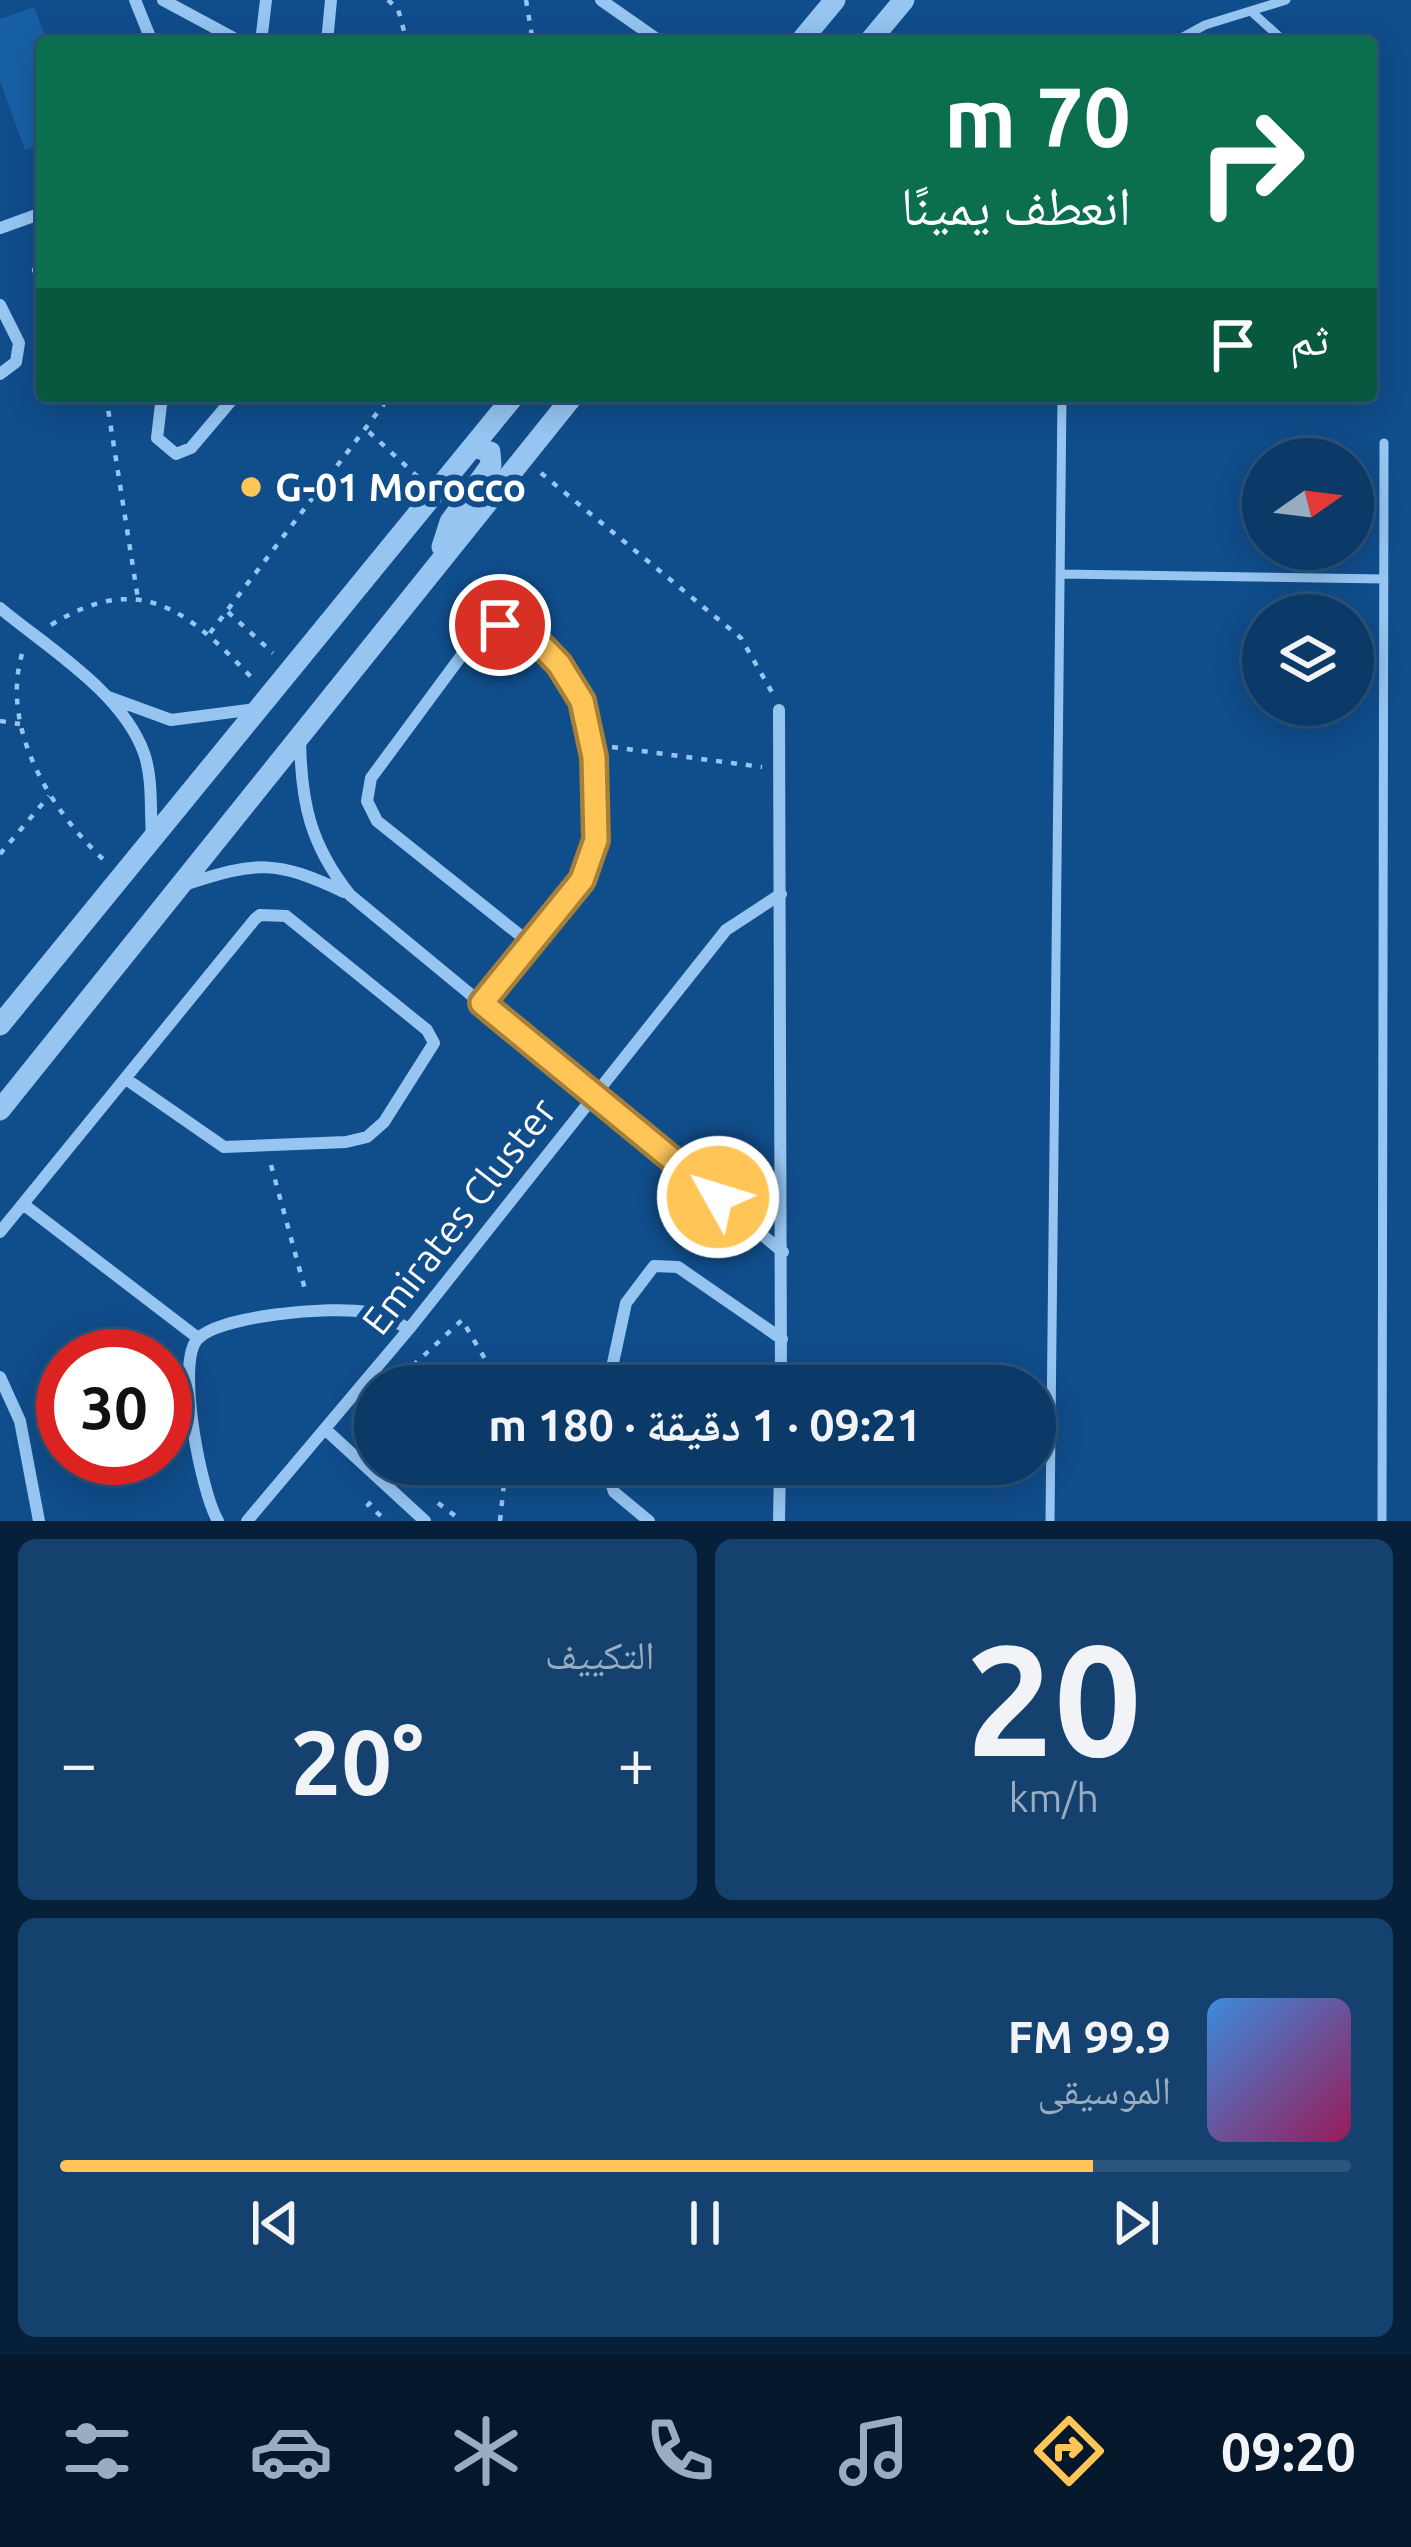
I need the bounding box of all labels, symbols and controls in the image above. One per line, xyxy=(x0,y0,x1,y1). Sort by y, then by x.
text: 70 m xyxy=(944,69,1131,163)
icon: right xyxy=(1173,84,1329,240)
text: انعطف يمينًا xyxy=(901,175,1131,235)
icon: arrive xyxy=(1200,312,1266,378)
text: ثم xyxy=(1290,313,1329,364)
north arrow xyxy=(1242,438,1374,570)
map controls xyxy=(1242,438,1374,726)
place label: G-01 Morocco xyxy=(275,465,526,508)
marker: G-01 Morocco xyxy=(238,474,264,500)
pin xyxy=(449,574,551,676)
icon: arrive xyxy=(467,592,533,658)
button: layers xyxy=(1242,594,1374,726)
street label: Emirates Cluster xyxy=(353,1089,564,1342)
position arrow xyxy=(655,1134,781,1260)
speed limit sign: 30 xyxy=(36,1329,192,1485)
text: 09:21 · 1 دقيقة · 180 m xyxy=(488,1399,922,1450)
text: 20 xyxy=(966,1611,1142,1785)
text: التكييف xyxy=(545,1633,655,1676)
text: 20° xyxy=(291,1711,424,1812)
text: − xyxy=(60,1725,97,1799)
text: + xyxy=(617,1725,654,1799)
text: km/h xyxy=(1009,1776,1099,1819)
text: 99.9 FM xyxy=(1008,2011,1171,2062)
text: الموسيقى xyxy=(1038,2068,1171,2111)
icon: previous xyxy=(242,2190,308,2256)
icon: pause xyxy=(672,2190,738,2256)
icon: next xyxy=(1103,2190,1169,2256)
icon: filters xyxy=(55,2409,139,2493)
icon: car xyxy=(249,2409,333,2493)
icon: climate xyxy=(444,2409,528,2493)
icon: phone xyxy=(638,2409,722,2493)
icon: music xyxy=(832,2409,916,2493)
icon: directions xyxy=(1027,2409,1111,2493)
text: 09:20 xyxy=(1221,2421,1356,2481)

